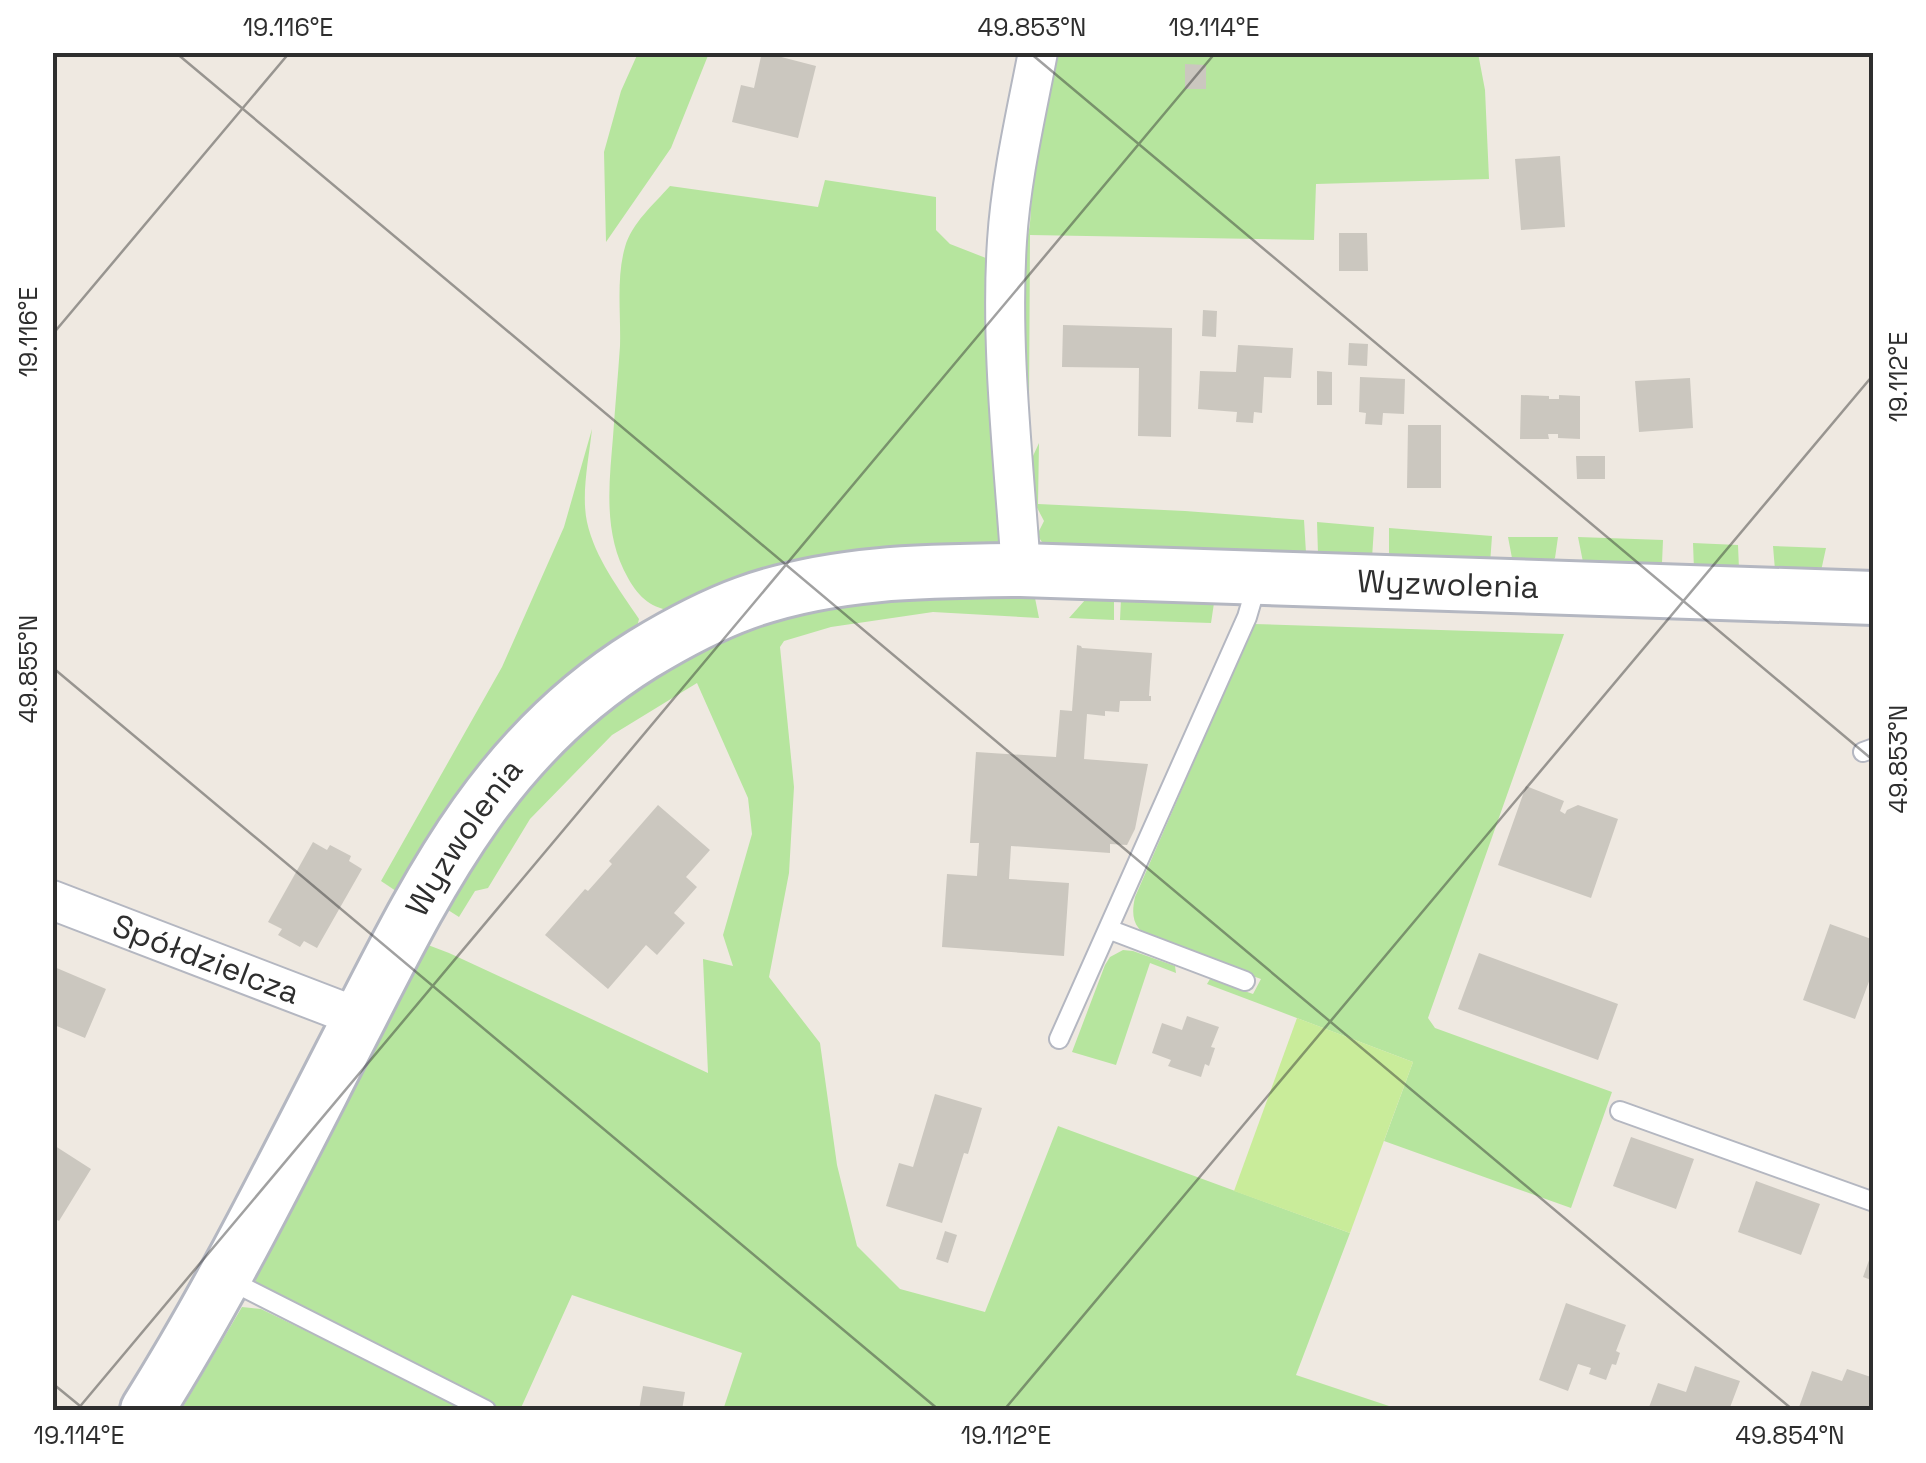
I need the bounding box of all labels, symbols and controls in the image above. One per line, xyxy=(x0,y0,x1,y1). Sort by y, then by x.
text: 19.116°E xyxy=(243,11,333,43)
text: 49.853°N xyxy=(978,11,1086,43)
text: 19.114°E xyxy=(1169,11,1259,43)
text: 19.116°E xyxy=(12,287,44,377)
text: 19.112°E xyxy=(1882,332,1914,422)
street label: Wyzwolenia xyxy=(1357,561,1540,607)
text: 49.855°N xyxy=(12,615,44,723)
text: 49.853°N xyxy=(1882,705,1914,813)
street label: Wyzwolenia xyxy=(397,750,531,923)
street label: Spółdzielcza xyxy=(107,905,305,1013)
text: 19.114°E xyxy=(34,1419,124,1451)
text: 19.112°E xyxy=(961,1419,1051,1451)
text: 49.854°N xyxy=(1735,1419,1845,1451)

